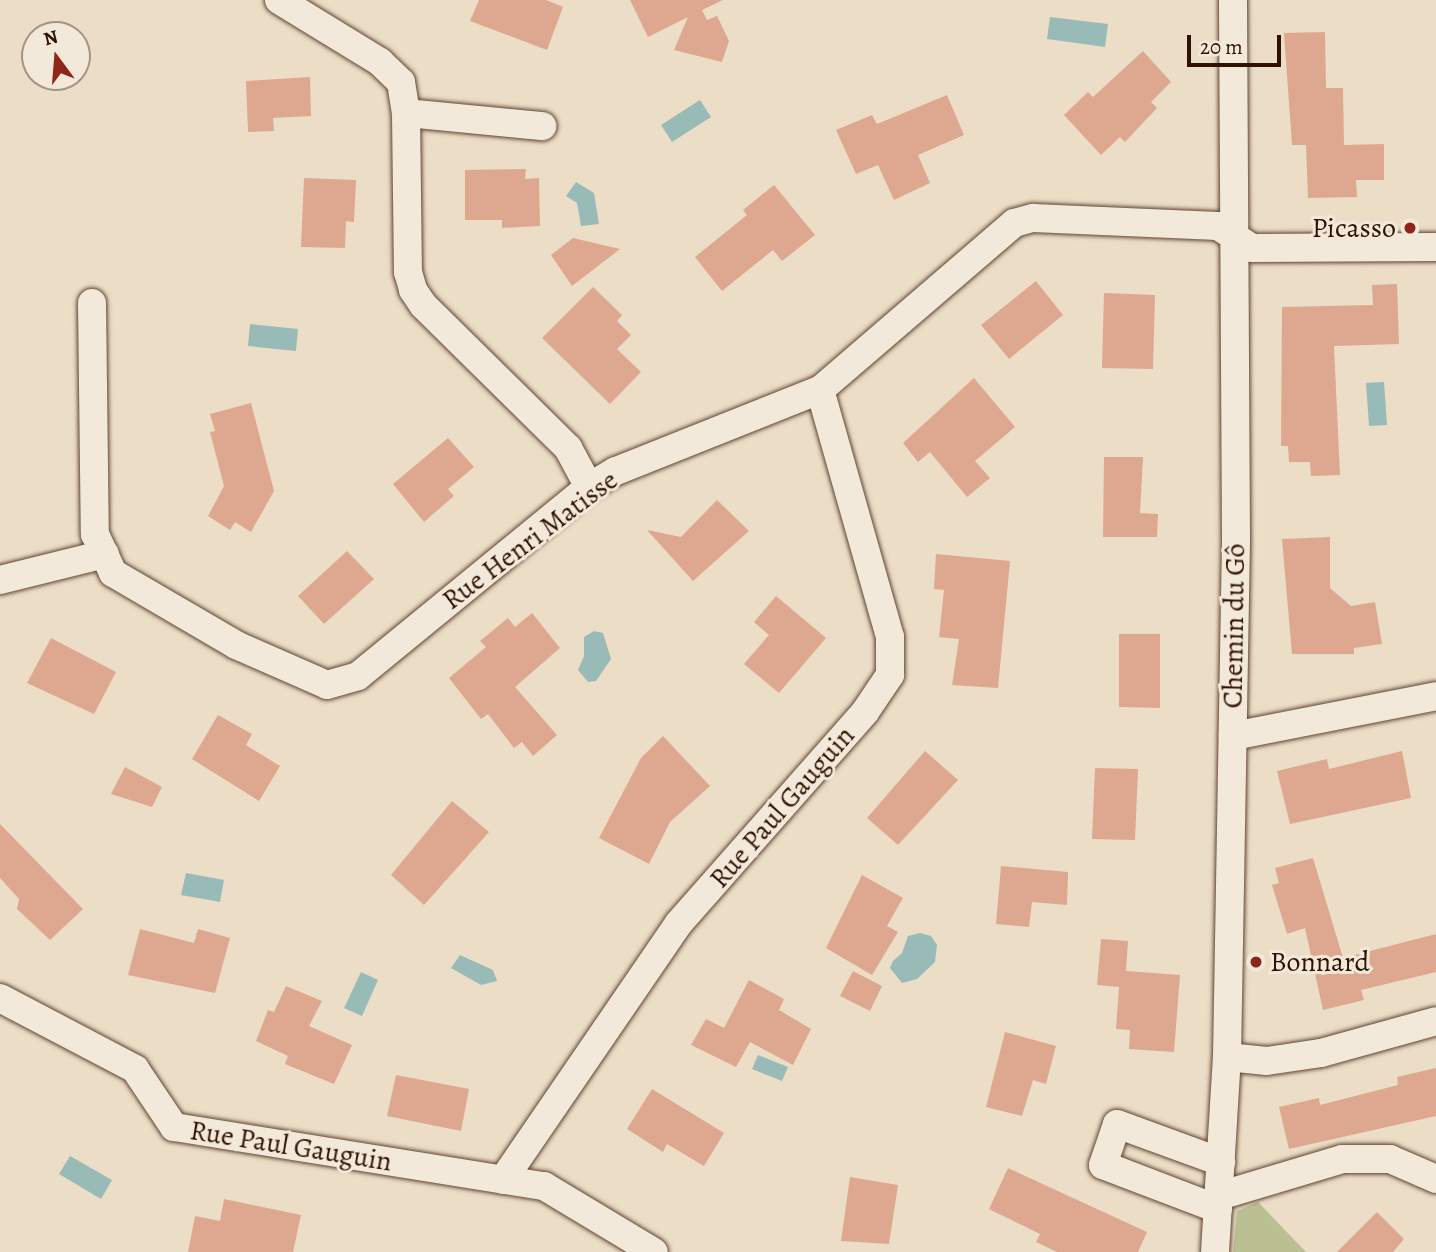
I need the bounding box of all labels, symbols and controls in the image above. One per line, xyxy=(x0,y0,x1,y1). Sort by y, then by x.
north arrow xyxy=(21,21,91,91)
scale bar xyxy=(1191,21,1286,65)
text: N xyxy=(41,23,61,52)
text: 20 m xyxy=(1200,33,1243,61)
place label: Picasso xyxy=(1312,211,1396,245)
marker: Picasso xyxy=(1402,220,1418,236)
street label: Rue Henri Matisse xyxy=(436,463,624,617)
street label: Chemin du Gô xyxy=(1216,543,1252,709)
street label: Rue Paul Gauguin xyxy=(702,719,862,895)
place label: Bonnard xyxy=(1270,945,1370,979)
marker: Bonnard xyxy=(1248,954,1264,970)
street label: Rue Paul Gauguin xyxy=(188,1113,394,1179)

